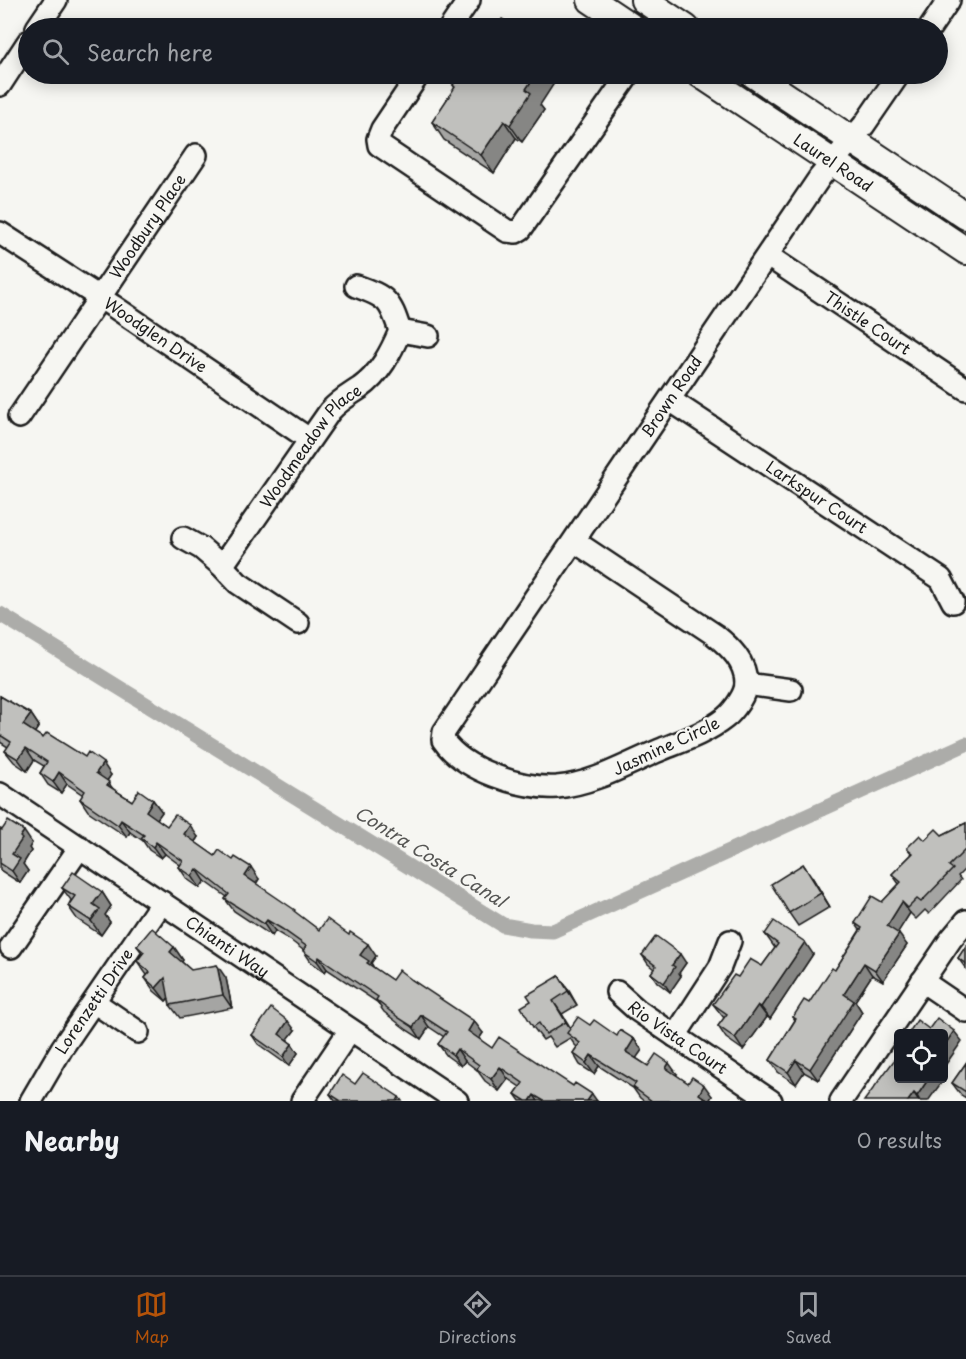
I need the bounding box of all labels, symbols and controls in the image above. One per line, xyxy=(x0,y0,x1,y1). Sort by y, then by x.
search box xyxy=(18,18,948,84)
icon: search xyxy=(39,35,72,68)
text: Search here xyxy=(87,35,213,68)
street label: Laurel Road xyxy=(789,127,878,197)
street label: Woodbury Place xyxy=(103,169,191,283)
street label: Thistle Court xyxy=(820,284,917,360)
street label: Woodglen Drive xyxy=(100,290,213,378)
street label: Brown Road xyxy=(634,350,707,442)
street label: Woodmeadow Place xyxy=(253,377,366,512)
street label: Larkspur Court xyxy=(762,454,873,539)
street label: Jasmine Circle xyxy=(608,710,723,780)
water label: Contra Costa Canal xyxy=(350,798,514,915)
street label: Chianti Way xyxy=(181,909,275,983)
street label: Lorenzetti Drive xyxy=(48,943,138,1058)
street label: Rio Vista Court xyxy=(623,995,733,1079)
map controls xyxy=(894,1029,948,1083)
button: locate xyxy=(894,1029,948,1083)
text: Nearby xyxy=(24,1121,119,1160)
text: 0 results xyxy=(857,1125,942,1155)
tab: Map xyxy=(135,1288,169,1348)
tab: Directions xyxy=(438,1288,516,1348)
tab: Saved xyxy=(786,1288,831,1348)

